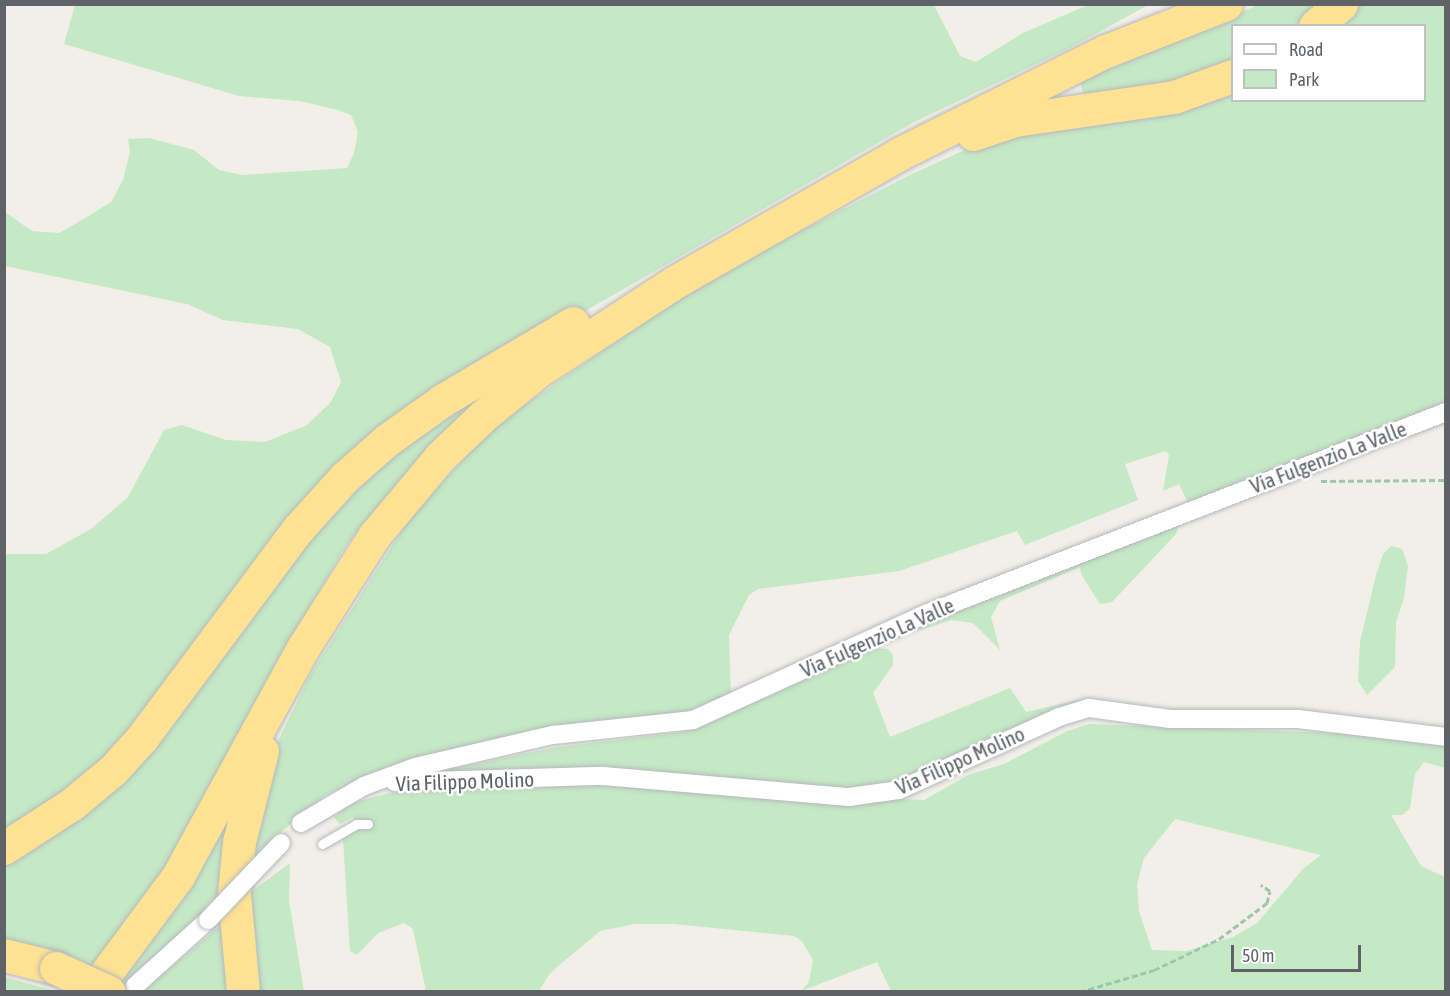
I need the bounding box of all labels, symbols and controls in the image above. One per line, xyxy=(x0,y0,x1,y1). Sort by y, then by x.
legend xyxy=(1231,24,1426,102)
text: Road xyxy=(1289,39,1323,60)
text: Park xyxy=(1289,69,1319,90)
street label: Via Fulgenzio La Valle xyxy=(1246,416,1410,498)
street label: Via Fulgenzio La Valle xyxy=(796,592,958,682)
street label: Via Filippo Molino xyxy=(892,720,1028,800)
street label: Via Filippo Molino xyxy=(395,766,535,796)
scale bar xyxy=(1234,933,1364,971)
text: 50 m xyxy=(1242,945,1274,966)

